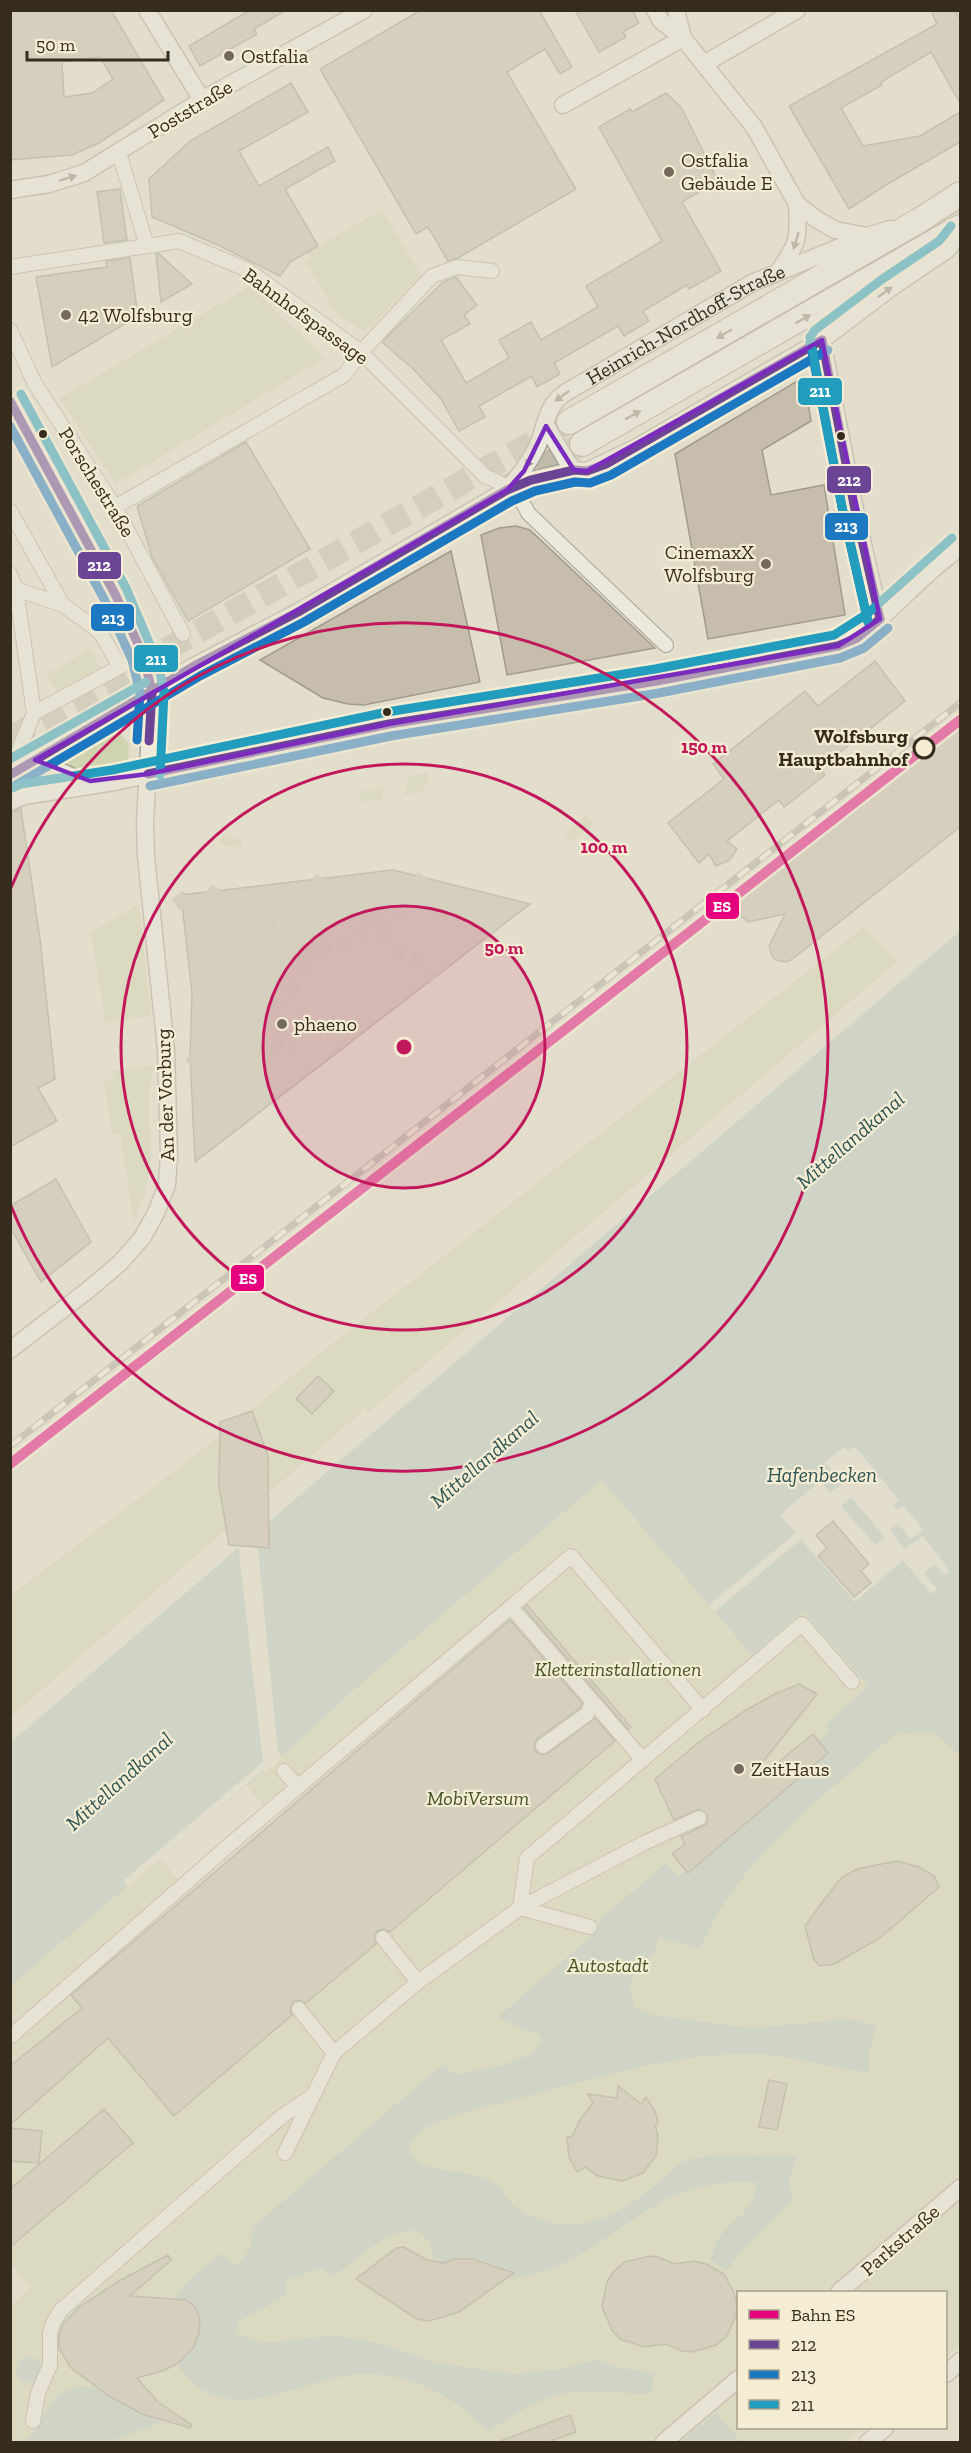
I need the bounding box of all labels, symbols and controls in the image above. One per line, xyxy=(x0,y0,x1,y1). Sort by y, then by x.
scale bar xyxy=(27,24,168,62)
text: 50 m xyxy=(36,34,76,56)
place label: Ostfalia xyxy=(241,44,309,68)
marker: Ostfalia xyxy=(222,49,236,63)
street label: Poststraße xyxy=(143,74,237,144)
place label: Ostfalia Gebäude E xyxy=(681,148,772,195)
marker: Ostfalia Gebäude E xyxy=(662,165,676,179)
one-way arrow xyxy=(59,173,77,183)
one-way arrow xyxy=(791,232,800,250)
street label: Heinrich-Nordhoff-Straße xyxy=(582,259,788,390)
street label: Bahnhofspassage xyxy=(239,262,373,370)
one-way arrow xyxy=(877,286,893,298)
place label: 42 Wolfsburg xyxy=(78,303,193,327)
marker: 42 Wolfsburg xyxy=(59,308,73,322)
one-way arrow xyxy=(794,314,811,324)
one-way arrow xyxy=(715,328,732,338)
line badge: 211 xyxy=(797,377,843,406)
text: 211 xyxy=(809,382,831,401)
one-way arrow xyxy=(554,389,569,401)
one-way arrow xyxy=(625,410,642,420)
street label: Porschestraße xyxy=(54,423,140,541)
unlabelled marker xyxy=(37,428,49,440)
unlabelled marker xyxy=(835,430,847,442)
one-way arrow xyxy=(525,452,535,469)
line badge: 212 xyxy=(826,465,872,494)
text: 212 xyxy=(837,471,861,490)
line badge: 213 xyxy=(824,512,869,541)
text: 213 xyxy=(834,517,858,536)
place label: CinemaxX Wolfsburg xyxy=(664,540,754,587)
line badge: 212 xyxy=(77,551,122,580)
text: 212 xyxy=(87,556,111,575)
marker: CinemaxX Wolfsburg xyxy=(759,557,773,571)
line badge: 213 xyxy=(90,603,135,632)
text: 213 xyxy=(101,609,125,628)
line badge: 211 xyxy=(133,644,179,673)
text: 211 xyxy=(145,650,167,669)
unlabelled marker xyxy=(381,706,393,718)
place label: Wolfsburg Hauptbahnhof xyxy=(778,724,910,771)
text: 150 m xyxy=(681,736,727,758)
marker: Wolfsburg Hauptbahnhof xyxy=(913,737,935,759)
text: 100 m xyxy=(580,836,628,858)
line badge: ES xyxy=(705,892,740,920)
text: ES xyxy=(713,897,731,916)
text: 50 m xyxy=(485,937,524,959)
place label: phaeno xyxy=(294,1012,357,1036)
marker: phaeno xyxy=(275,1017,289,1031)
street label: An der Vorburg xyxy=(151,1028,179,1162)
centre of rings xyxy=(394,1037,414,1057)
water label: Mittellandkanal xyxy=(791,1086,909,1194)
line badge: ES xyxy=(230,1264,265,1292)
text: ES xyxy=(239,1269,257,1288)
water label: Mittellandkanal xyxy=(425,1405,543,1513)
water label: Hafenbecken xyxy=(767,1462,877,1487)
park label: Kletterinstallationen xyxy=(534,1657,702,1681)
water label: Mittellandkanal xyxy=(60,1726,178,1836)
place label: ZeitHaus xyxy=(751,1757,830,1781)
marker: ZeitHaus xyxy=(732,1762,746,1776)
park label: MobiVersum xyxy=(427,1786,530,1810)
park label: Autostadt xyxy=(566,1953,649,1977)
street label: Parkstraße xyxy=(856,2199,944,2281)
legend xyxy=(737,2291,947,2429)
text: Bahn ES xyxy=(791,2304,855,2326)
text: 212 xyxy=(791,2334,816,2356)
text: 213 xyxy=(791,2364,816,2386)
text: 211 xyxy=(791,2394,814,2416)

